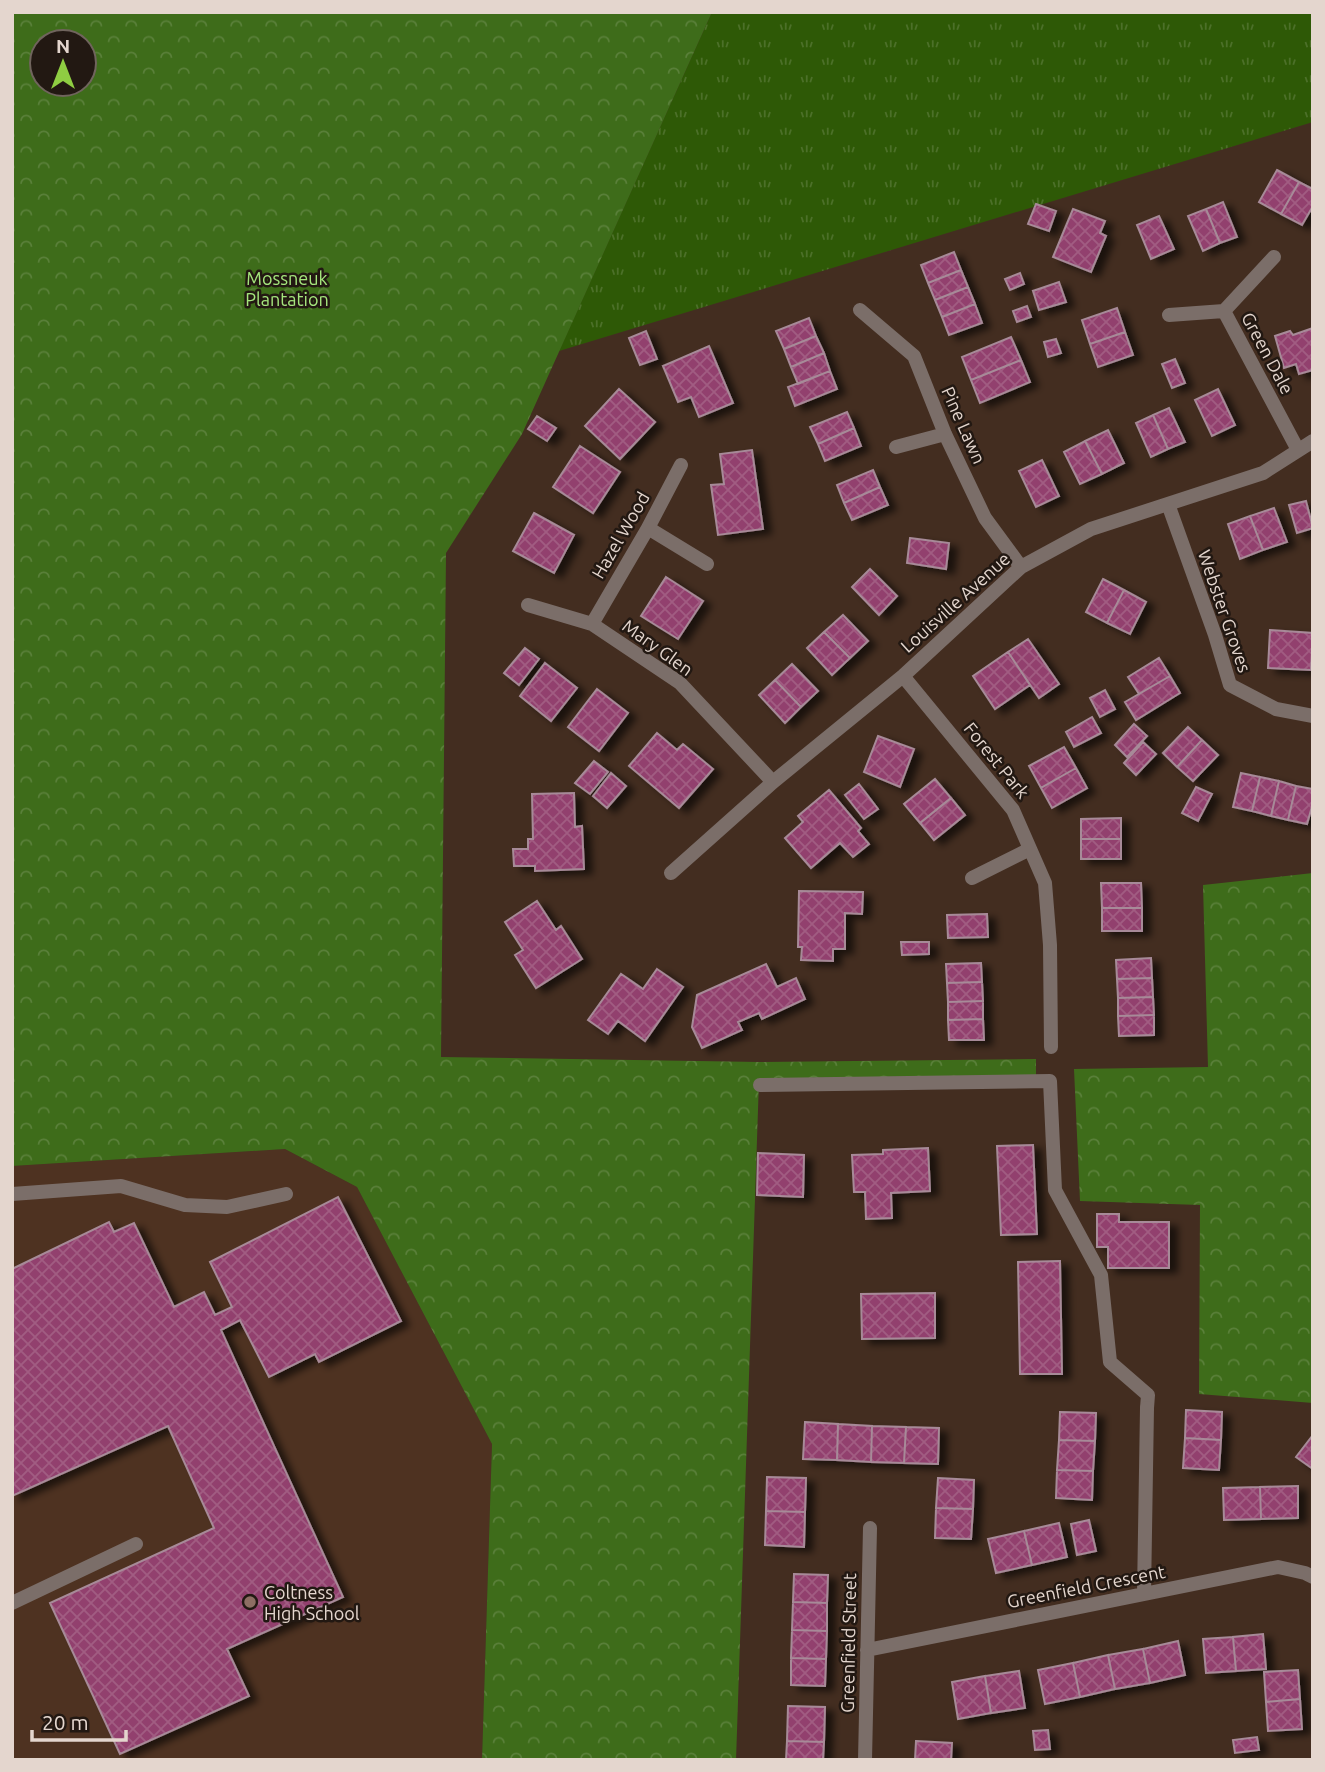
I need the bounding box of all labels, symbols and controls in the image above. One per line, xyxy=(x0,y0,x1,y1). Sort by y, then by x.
north arrow xyxy=(28,28,98,98)
text: N xyxy=(56,35,70,57)
park label: Mossneuk Plantation xyxy=(245,268,329,309)
street label: Green Dale xyxy=(1238,309,1298,397)
street label: Pine Lawn xyxy=(938,383,990,467)
street label: Hazel Wood xyxy=(587,488,653,582)
street label: Webster Groves xyxy=(1195,547,1255,675)
street label: Louisville Avenue xyxy=(896,548,1014,656)
street label: Mary Glen xyxy=(619,615,697,679)
street label: Forest Park xyxy=(960,718,1034,802)
street label: Greenfield Crescent xyxy=(1005,1561,1167,1611)
street label: Greenfield Street xyxy=(837,1573,859,1713)
place label: Coltness High School xyxy=(264,1582,360,1623)
marker: Coltness High School xyxy=(242,1594,258,1610)
scale bar xyxy=(32,1698,126,1742)
text: 20 m xyxy=(42,1710,89,1734)

